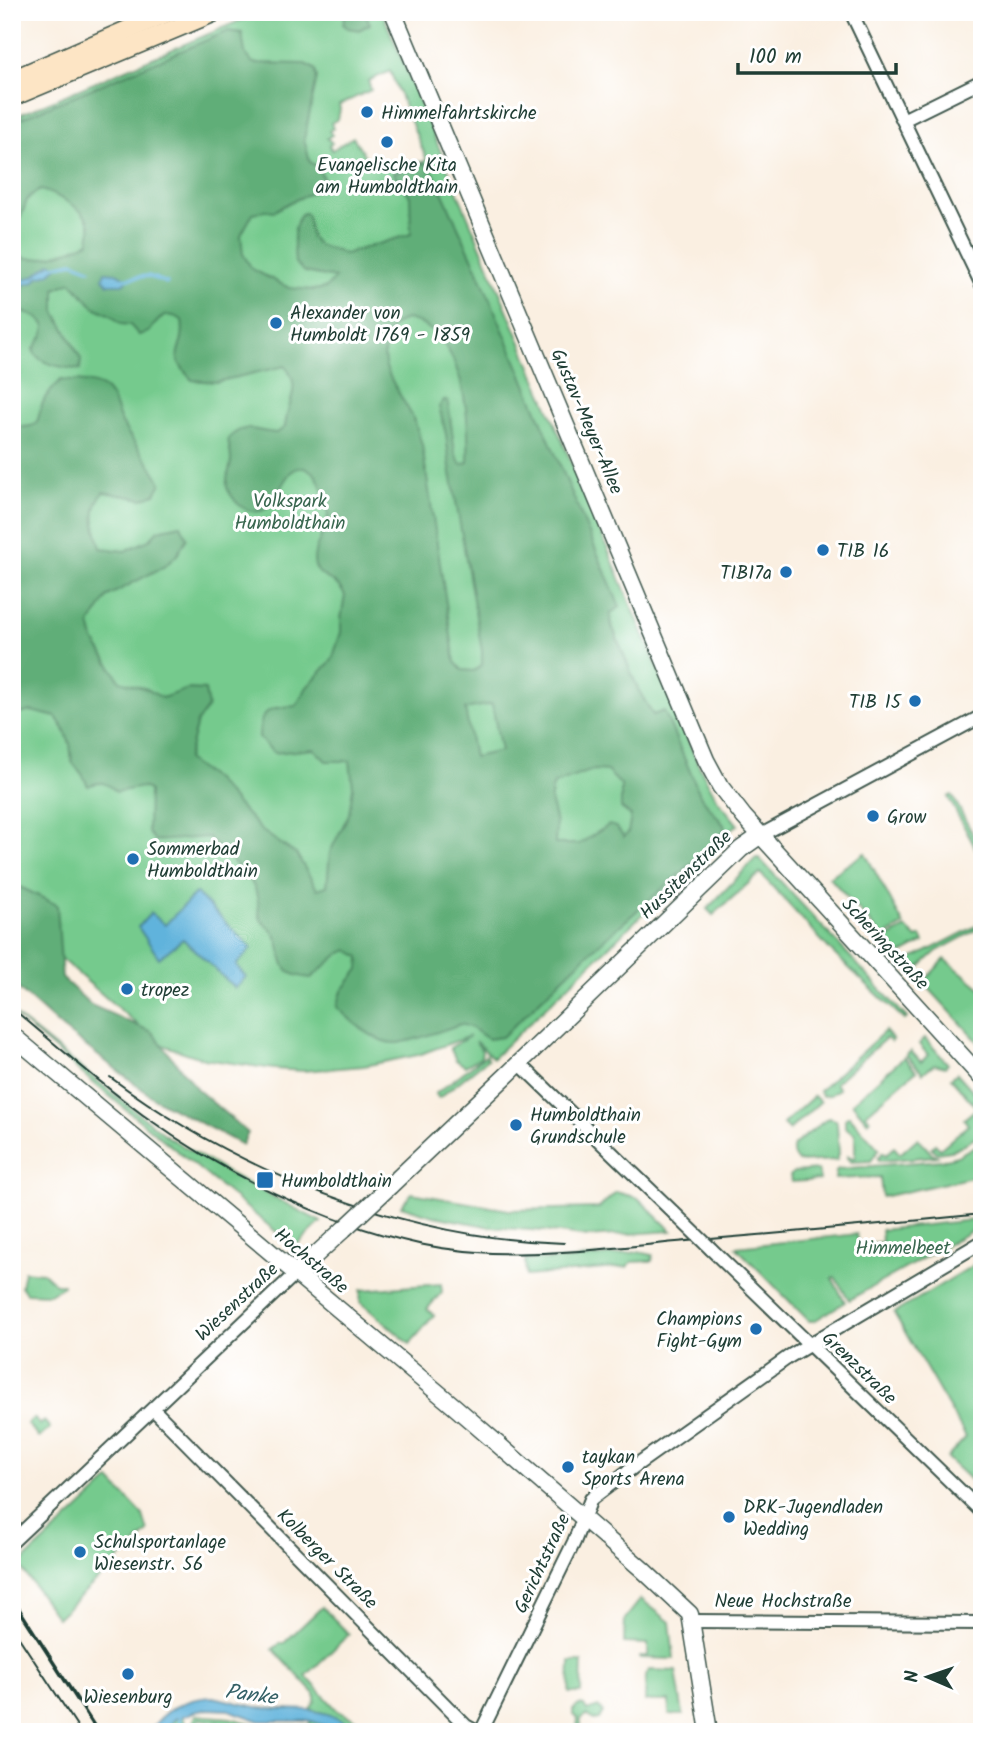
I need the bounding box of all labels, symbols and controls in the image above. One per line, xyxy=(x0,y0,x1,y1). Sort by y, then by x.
scale bar xyxy=(738,32,896,76)
text: 100 m xyxy=(749,41,802,74)
place label: Himmelfahrtskirche xyxy=(381,99,537,129)
marker: Himmelfahrtskirche xyxy=(359,104,375,120)
marker: Evangelische Kita am Humboldthain xyxy=(379,134,395,150)
place label: Evangelische Kita am Humboldthain xyxy=(316,151,458,203)
place label: Alexander von Humboldt 1769 - 1859 xyxy=(290,299,470,351)
marker: Alexander von Humboldt 1769 - 1859 xyxy=(268,315,284,331)
street label: Gustav-Meyer-Allee xyxy=(542,344,631,500)
park label: Volkspark Humboldthain xyxy=(235,487,345,539)
place label: TIB 16 xyxy=(837,537,889,567)
marker: TIB 16 xyxy=(815,542,831,558)
place label: TIB17a xyxy=(720,559,772,589)
marker: TIB17a xyxy=(778,564,794,580)
place label: TIB 15 xyxy=(849,688,903,718)
marker: TIB 15 xyxy=(907,693,923,709)
place label: Grow xyxy=(887,803,927,833)
marker: Grow xyxy=(865,808,881,824)
street label: Hussitenstraße xyxy=(633,823,740,928)
place label: Sommerbad Humboldthain xyxy=(147,835,258,887)
marker: Sommerbad Humboldthain xyxy=(125,851,141,867)
street label: Scheringstraße xyxy=(833,891,936,998)
place label: tropez xyxy=(141,976,189,1006)
marker: tropez xyxy=(119,981,135,997)
place label: Humboldthain Grundschule xyxy=(530,1101,641,1153)
marker: Humboldthain Grundschule xyxy=(508,1117,524,1133)
place label: Humboldthain xyxy=(281,1167,392,1197)
marker: Humboldthain xyxy=(255,1170,275,1190)
street label: Hochstraße xyxy=(266,1221,355,1302)
park label: Himmelbeet xyxy=(855,1234,951,1264)
street label: Wiesenstraße xyxy=(189,1255,286,1349)
place label: Champions Fight-Gym xyxy=(656,1305,742,1357)
marker: Champions Fight-Gym xyxy=(748,1321,764,1337)
street label: Grenzstraße xyxy=(814,1325,904,1413)
place label: taykan Sports Arena xyxy=(582,1443,685,1495)
marker: taykan Sports Arena xyxy=(560,1459,576,1475)
place label: DRK-Jugendladen Wedding xyxy=(743,1493,883,1545)
street label: Kolberger Straße xyxy=(269,1502,385,1617)
street label: Gerichtstraße xyxy=(507,1508,579,1619)
marker: DRK-Jugendladen Wedding xyxy=(721,1509,737,1525)
place label: Schulsportanlage Wiesenstr. 56 xyxy=(94,1528,227,1580)
marker: Schulsportanlage Wiesenstr. 56 xyxy=(72,1544,88,1560)
street label: Neue Hochstraße xyxy=(714,1587,852,1617)
north arrow xyxy=(892,1642,962,1712)
marker: Wiesenburg xyxy=(120,1666,136,1682)
text: N xyxy=(898,1670,928,1683)
water label: Panke xyxy=(223,1676,281,1715)
place label: Wiesenburg xyxy=(83,1683,173,1713)

